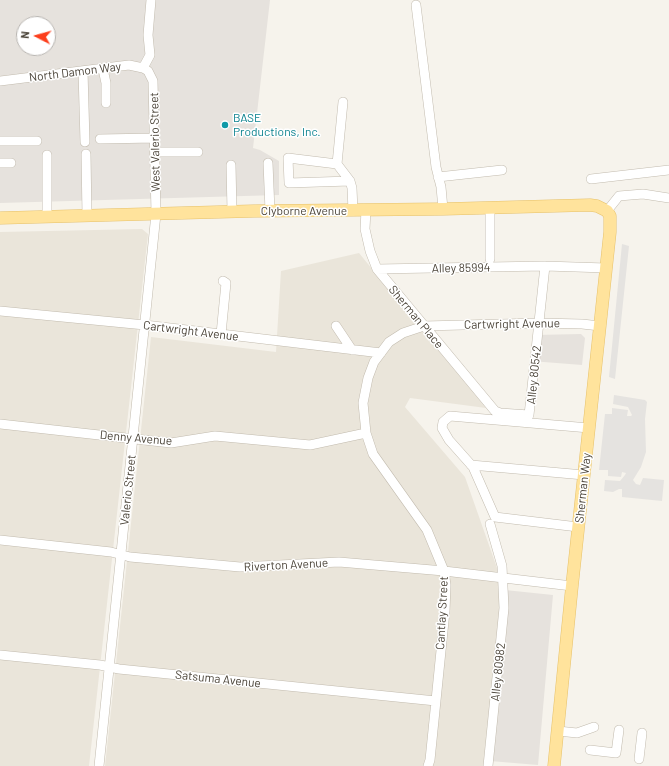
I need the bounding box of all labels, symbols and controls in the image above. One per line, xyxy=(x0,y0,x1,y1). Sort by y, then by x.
north arrow xyxy=(16,16,56,56)
text: N xyxy=(18,30,31,39)
street label: North Damon Way xyxy=(28,59,122,85)
street label: West Valerio Street xyxy=(147,92,163,192)
place label: BASE Productions, Inc. xyxy=(233,111,321,139)
marker: BASE Productions, Inc. xyxy=(220,120,230,130)
street label: Clyborne Avenue xyxy=(261,204,347,218)
street label: Alley 85994 xyxy=(432,260,490,276)
street label: Sherman Place xyxy=(386,283,446,351)
street label: Cartwright Avenue xyxy=(464,316,560,332)
street label: Cartwright Avenue xyxy=(142,318,240,344)
street label: Alley 80542 xyxy=(524,345,544,405)
street label: Denny Avenue xyxy=(99,428,173,448)
street label: Sherman Way xyxy=(572,452,594,524)
street label: Valerio Street xyxy=(117,454,139,526)
street label: Riverton Avenue xyxy=(243,556,329,574)
street label: Cantlay Street xyxy=(433,576,451,650)
street label: Alley 80982 xyxy=(488,642,508,702)
street label: Satsuma Avenue xyxy=(174,667,262,691)

